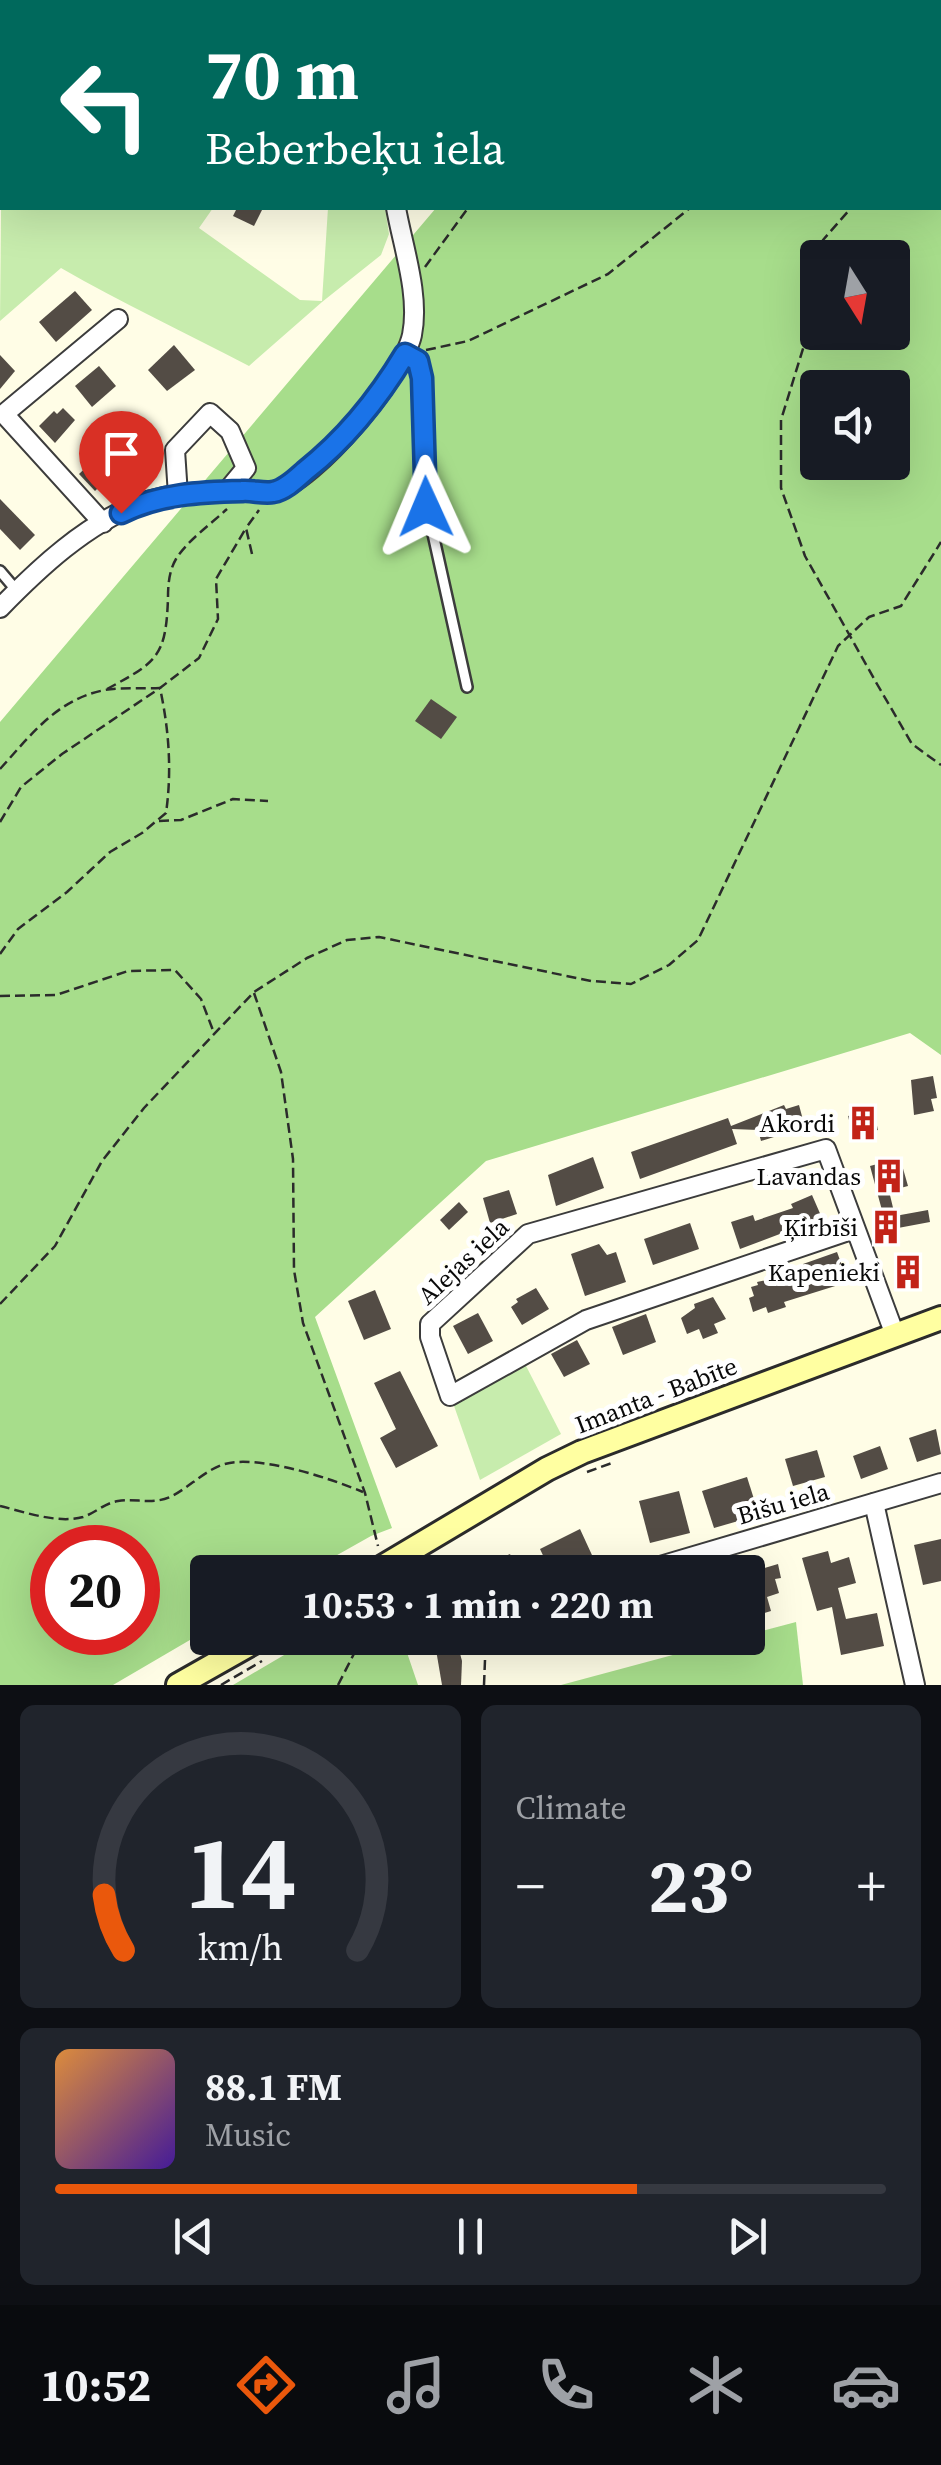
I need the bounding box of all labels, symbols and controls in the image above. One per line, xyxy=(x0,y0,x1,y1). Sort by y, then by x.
text: 70 m xyxy=(205,26,359,122)
icon: left xyxy=(40,40,170,170)
text: Beberbeķu iela xyxy=(205,117,505,179)
north arrow xyxy=(800,240,910,350)
map controls xyxy=(800,240,910,480)
button: sound xyxy=(800,370,910,480)
pin xyxy=(79,411,164,514)
icon: arrive xyxy=(94,426,149,481)
position arrow xyxy=(374,455,478,559)
building icon: Akordi xyxy=(844,1104,882,1142)
place label: Akordi xyxy=(760,1106,835,1140)
building icon: Lavandas xyxy=(870,1157,908,1195)
place label: Lavandas xyxy=(756,1159,861,1193)
building icon: Ķirbīši xyxy=(867,1208,905,1246)
street label: Alejas iela xyxy=(410,1210,516,1312)
place label: Ķirbīši xyxy=(783,1210,858,1244)
building icon: Kapenieki xyxy=(889,1253,927,1291)
place label: Kapenieki xyxy=(768,1255,880,1289)
street label: Imanta - Babīte xyxy=(570,1348,742,1442)
street label: Bišu iela xyxy=(733,1474,833,1532)
speed limit sign: 20 xyxy=(30,1525,160,1655)
text: 10:53 · 1 min · 220 m xyxy=(301,1579,654,1631)
text: Climate xyxy=(516,1786,627,1830)
text: 14 xyxy=(184,1800,297,1943)
text: 23° xyxy=(648,1834,754,1937)
text: − xyxy=(516,1848,545,1923)
text: + xyxy=(857,1848,886,1923)
text: km/h xyxy=(198,1923,283,1972)
text: 88.1 FM xyxy=(205,2061,342,2113)
text: Music xyxy=(205,2113,291,2157)
icon: previous xyxy=(166,2209,221,2264)
icon: pause xyxy=(443,2209,498,2264)
icon: next xyxy=(720,2209,775,2264)
icon: directions xyxy=(231,2350,301,2420)
icon: music xyxy=(381,2350,451,2420)
icon: phone xyxy=(531,2350,601,2420)
icon: climate xyxy=(681,2350,751,2420)
icon: car xyxy=(831,2350,901,2420)
text: 10:52 xyxy=(40,2354,151,2416)

